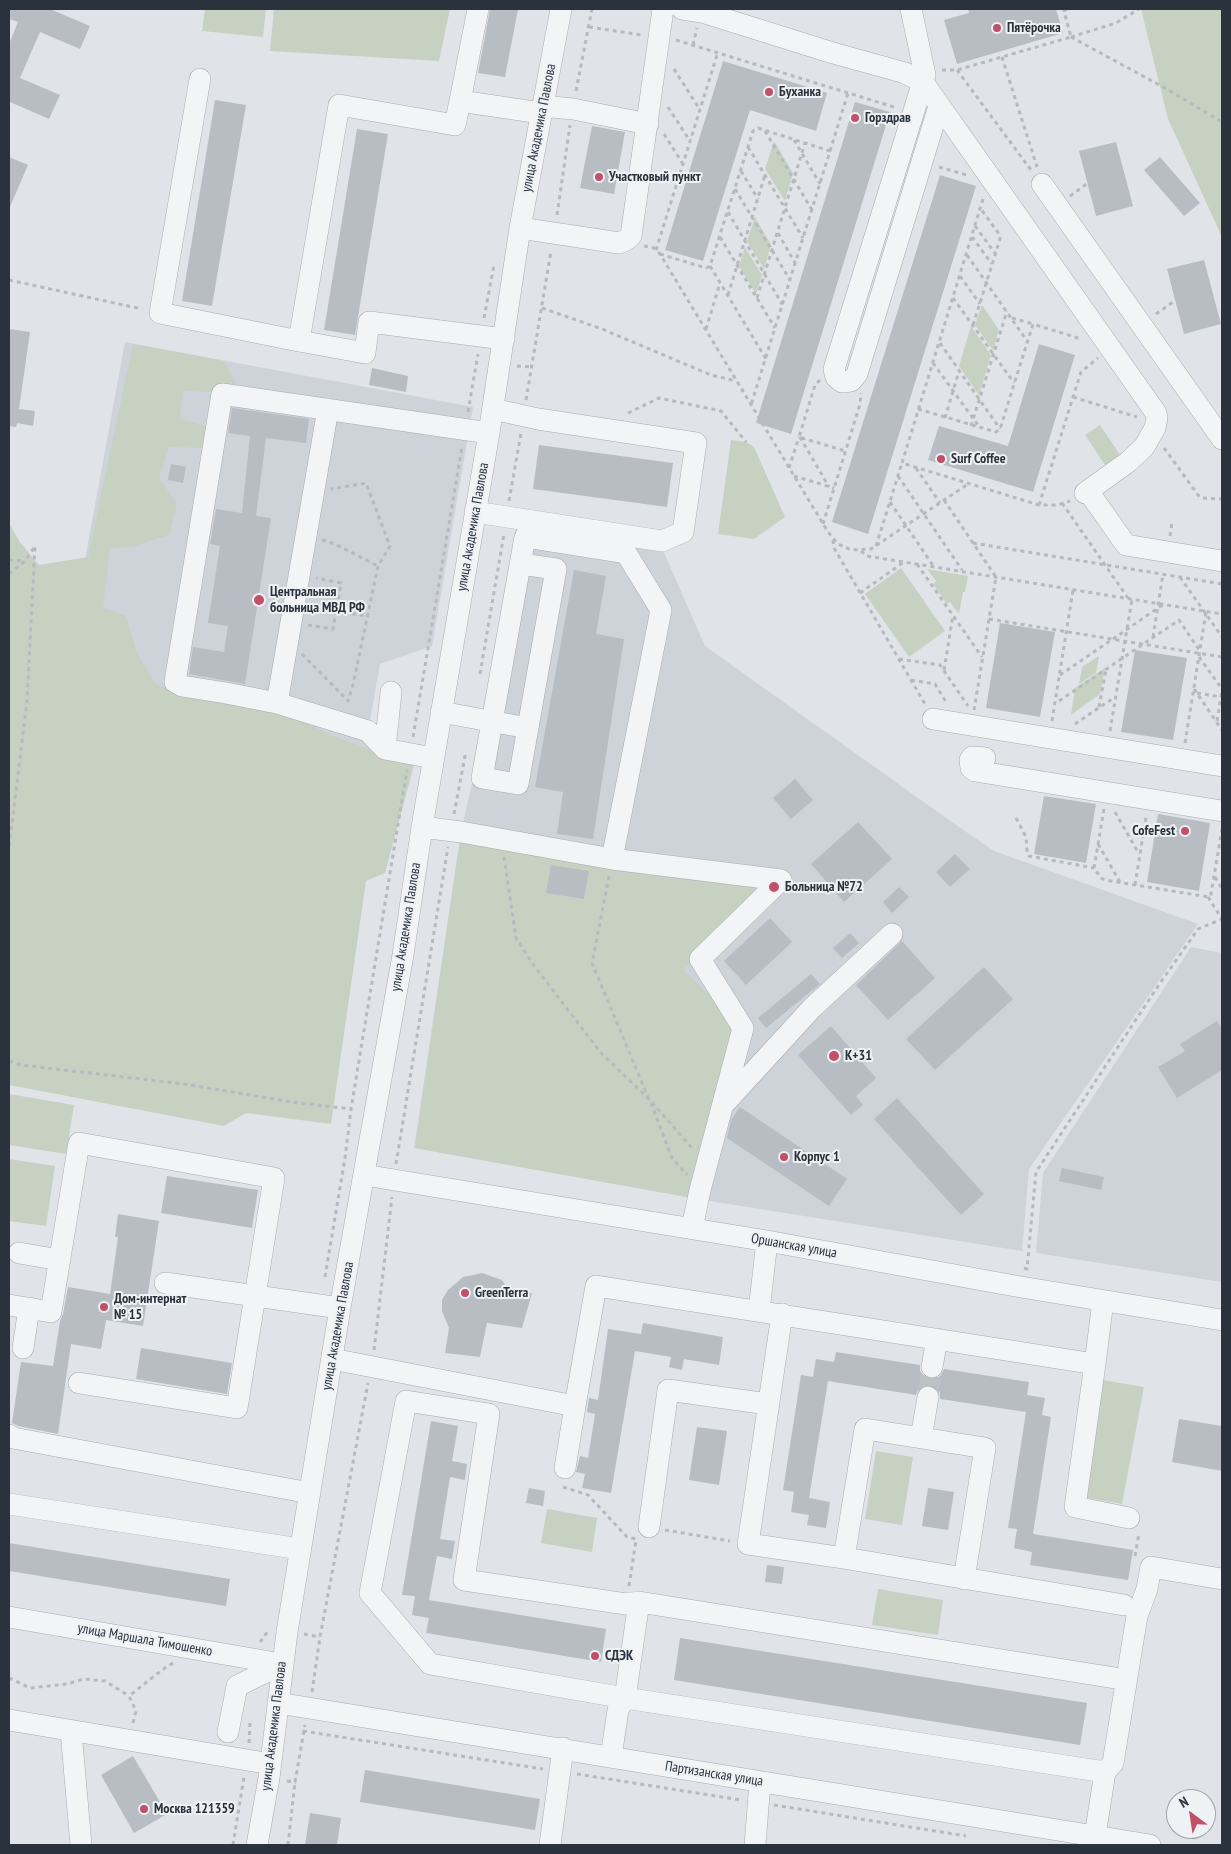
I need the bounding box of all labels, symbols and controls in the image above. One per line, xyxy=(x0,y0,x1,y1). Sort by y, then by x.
place label: Пятёрочка xyxy=(1007,20,1061,36)
marker: Пятёрочка xyxy=(991,22,1003,34)
street label: улица Академика Павлова xyxy=(518,62,560,194)
place label: Буханка xyxy=(779,84,821,100)
marker: Буханка xyxy=(763,86,775,98)
place label: Горздрав xyxy=(865,110,911,126)
marker: Горздрав xyxy=(849,112,861,124)
place label: Участковый пункт xyxy=(609,169,700,185)
marker: Участковый пункт xyxy=(593,171,605,183)
place label: Surf Coffee xyxy=(951,451,1006,467)
marker: Surf Coffee xyxy=(935,453,947,465)
street label: улица Академика Павлова xyxy=(453,461,493,593)
place label: Центральная больница МВД РФ xyxy=(270,584,365,616)
marker: Центральная больница МВД РФ xyxy=(252,593,266,607)
place label: CofeFest xyxy=(1132,823,1175,839)
marker: CofeFest xyxy=(1179,825,1191,837)
street label: улица Академика Павлова xyxy=(388,861,424,993)
place label: Больница №72 xyxy=(785,879,863,895)
marker: Больница №72 xyxy=(767,880,781,894)
place label: К+31 xyxy=(845,1048,872,1064)
marker: К+31 xyxy=(827,1049,841,1063)
place label: Корпус 1 xyxy=(794,1149,840,1165)
marker: Корпус 1 xyxy=(778,1151,790,1163)
street label: Оршанская улица xyxy=(750,1230,838,1262)
street label: улица Академика Павлова xyxy=(318,1260,358,1392)
place label: GreenTerra xyxy=(475,1285,528,1301)
marker: GreenTerra xyxy=(459,1287,471,1299)
place label: Дом-интернат № 15 xyxy=(114,1291,186,1324)
marker: Дом-интернат № 15 xyxy=(98,1301,110,1313)
street label: улица Маршала Тимошенко xyxy=(76,1620,214,1660)
place label: СДЭК xyxy=(605,1648,633,1664)
marker: СДЭК xyxy=(589,1650,601,1662)
street label: улица Академика Павлова xyxy=(258,1660,290,1792)
street label: Партизанская улица xyxy=(664,1758,764,1790)
north arrow xyxy=(1166,1789,1216,1839)
text: N xyxy=(1176,1792,1192,1812)
place label: Москва 121359 xyxy=(154,1801,235,1817)
marker: Москва 121359 xyxy=(138,1803,150,1815)

